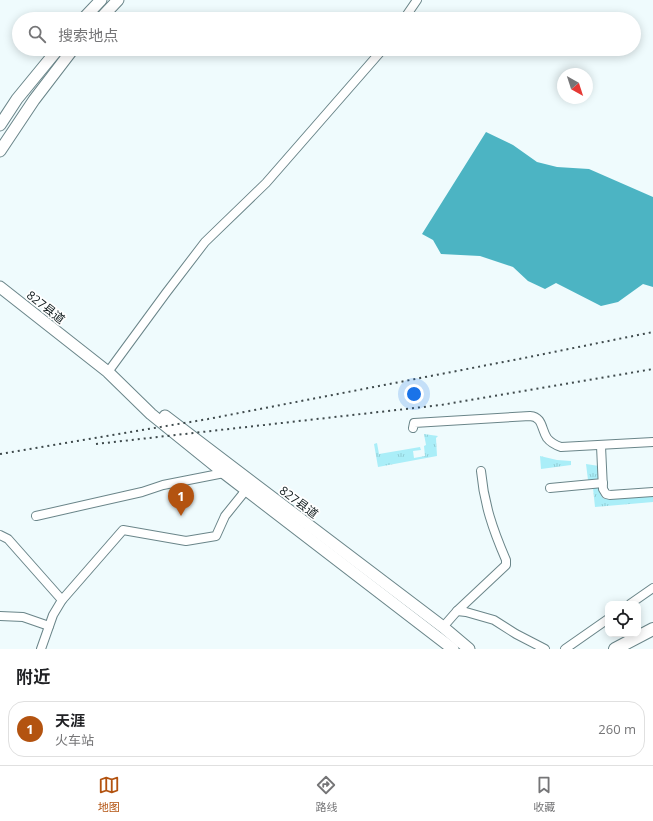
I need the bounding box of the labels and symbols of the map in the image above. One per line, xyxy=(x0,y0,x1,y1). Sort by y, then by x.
north arrow xyxy=(557,68,593,104)
street label: 827县道 xyxy=(23,287,69,327)
your location xyxy=(404,384,424,404)
street label: 827县道 xyxy=(276,482,322,522)
pin: 1 xyxy=(168,483,194,516)

